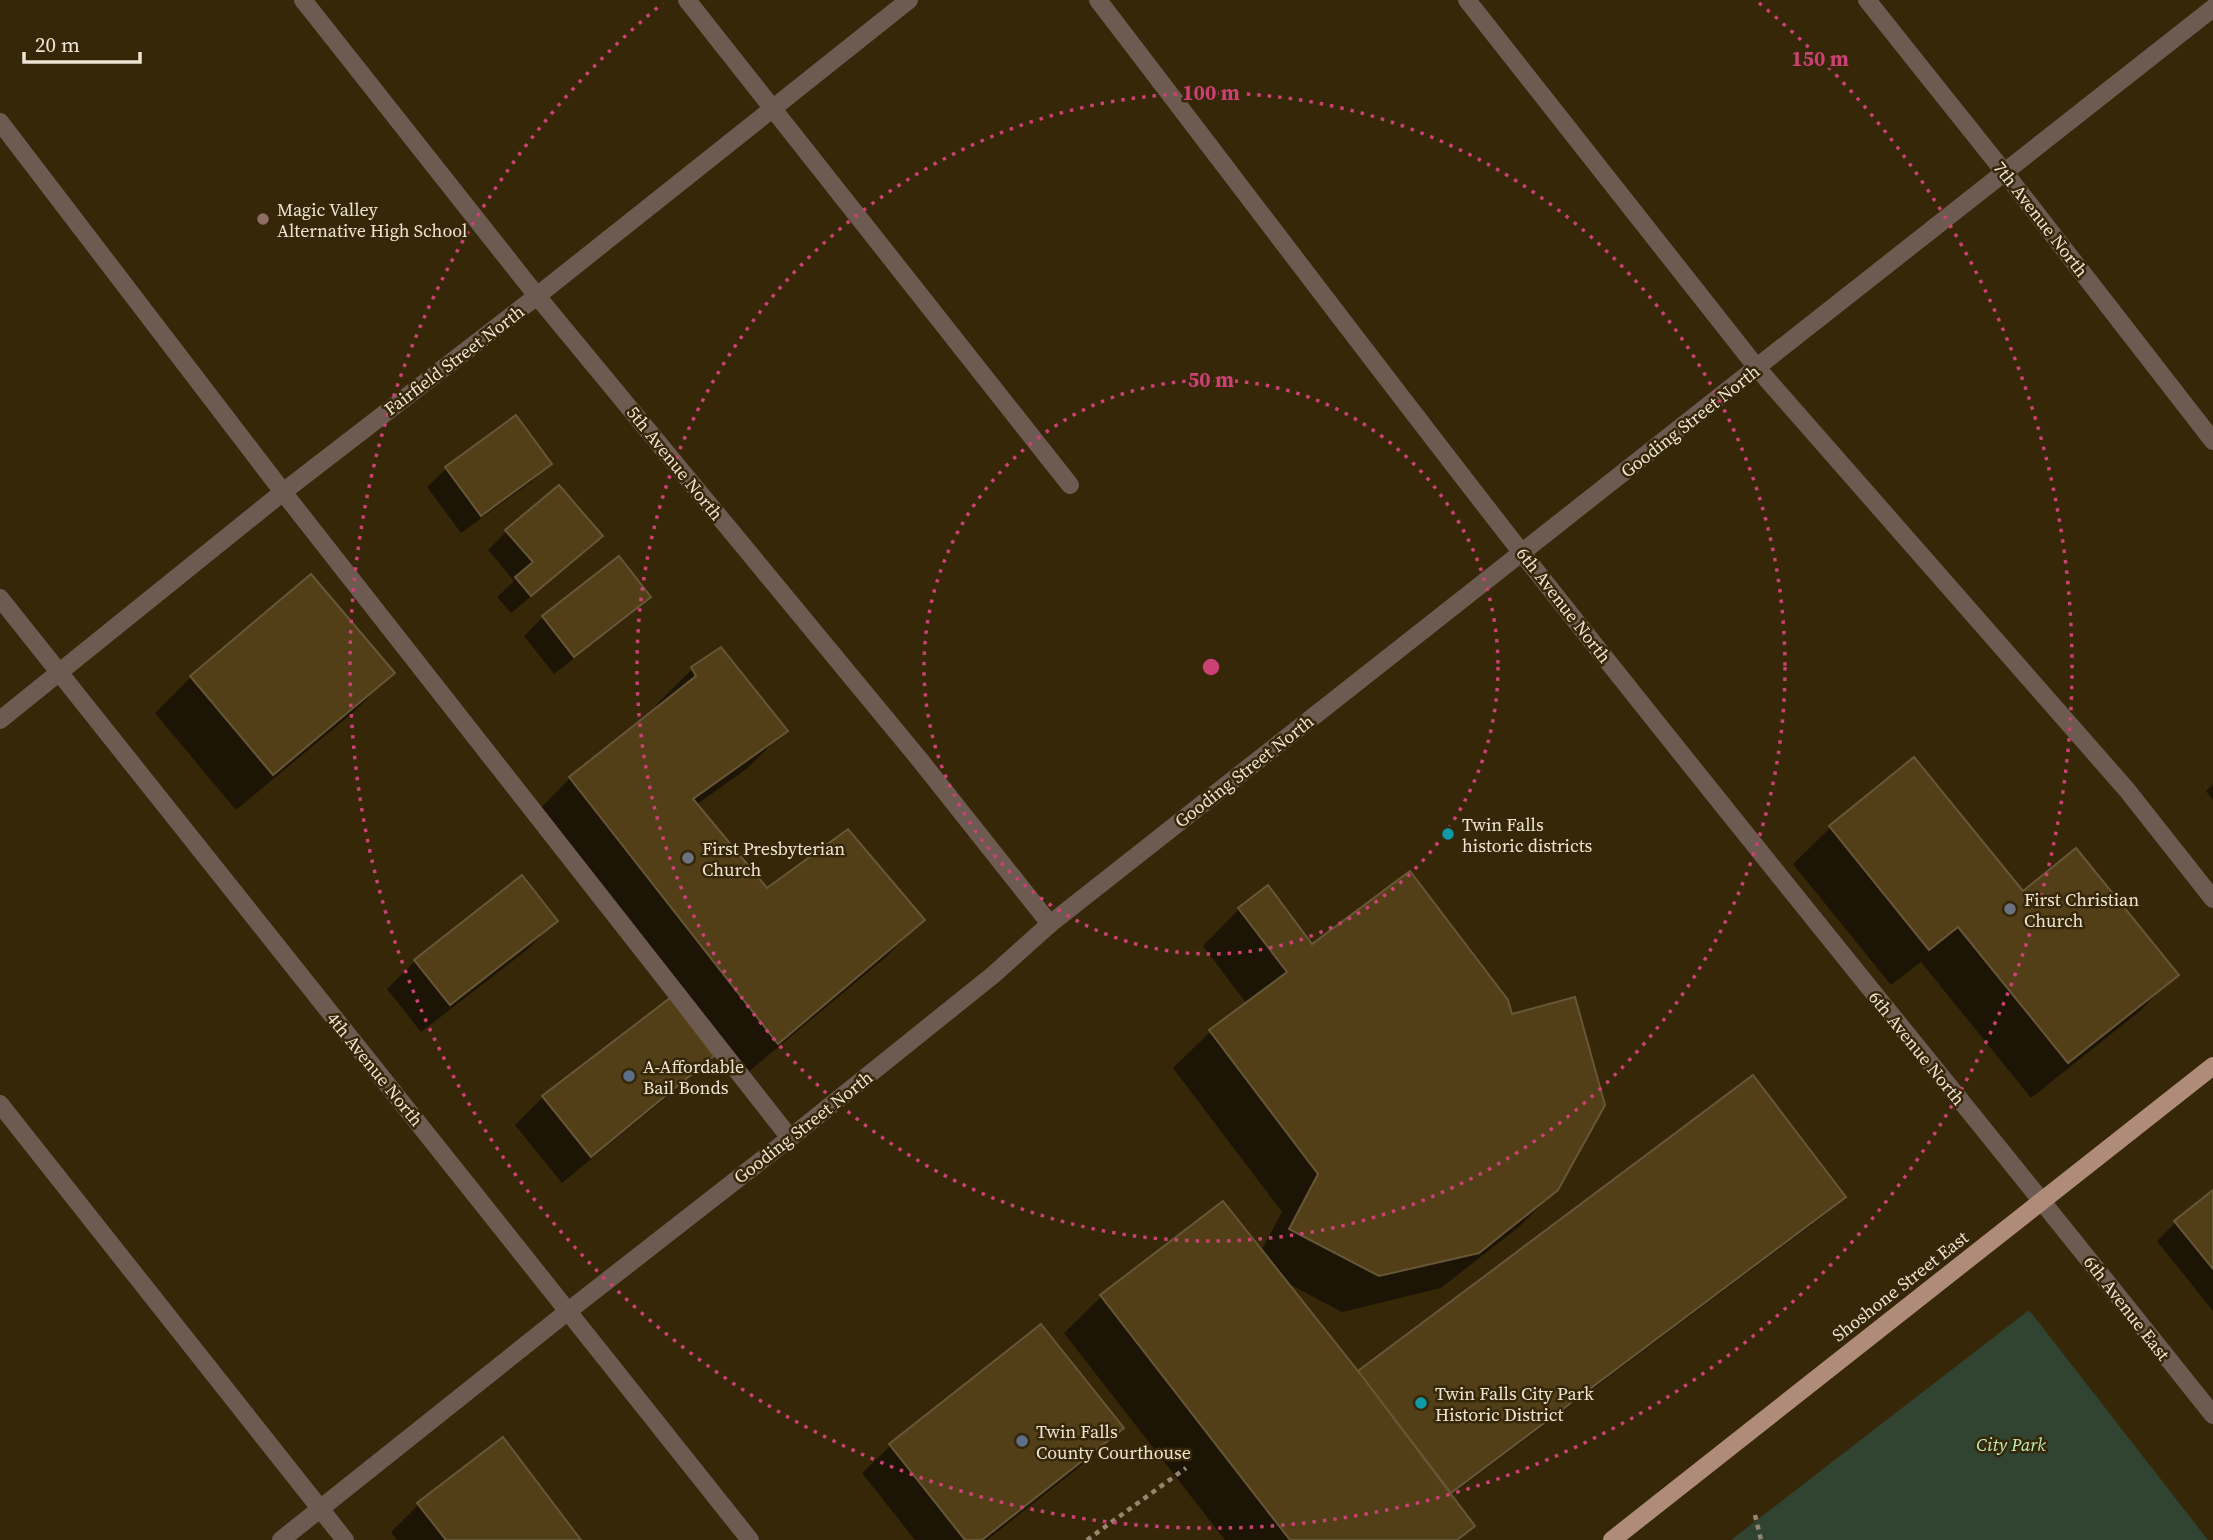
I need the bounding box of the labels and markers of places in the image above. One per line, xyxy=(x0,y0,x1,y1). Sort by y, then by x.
place label: Magic Valley Alternative High School xyxy=(277,197,467,243)
marker: Magic Valley Alternative High School xyxy=(255,211,271,227)
centre of rings xyxy=(1199,655,1223,679)
place label: Twin Falls historic districts xyxy=(1462,812,1593,858)
marker: Twin Falls historic districts xyxy=(1440,826,1456,842)
place label: First Presbyterian Church xyxy=(702,836,845,882)
marker: First Presbyterian Church xyxy=(680,850,696,866)
place label: First Christian Church xyxy=(2024,887,2139,933)
marker: First Christian Church xyxy=(2002,901,2018,917)
place label: A-Affordable Bail Bonds xyxy=(643,1054,744,1100)
marker: A-Affordable Bail Bonds xyxy=(621,1068,637,1084)
place label: Twin Falls City Park Historic District xyxy=(1435,1381,1594,1427)
marker: Twin Falls City Park Historic District xyxy=(1413,1395,1429,1411)
place label: Twin Falls County Courthouse xyxy=(1036,1419,1191,1465)
marker: Twin Falls County Courthouse xyxy=(1014,1433,1030,1449)

